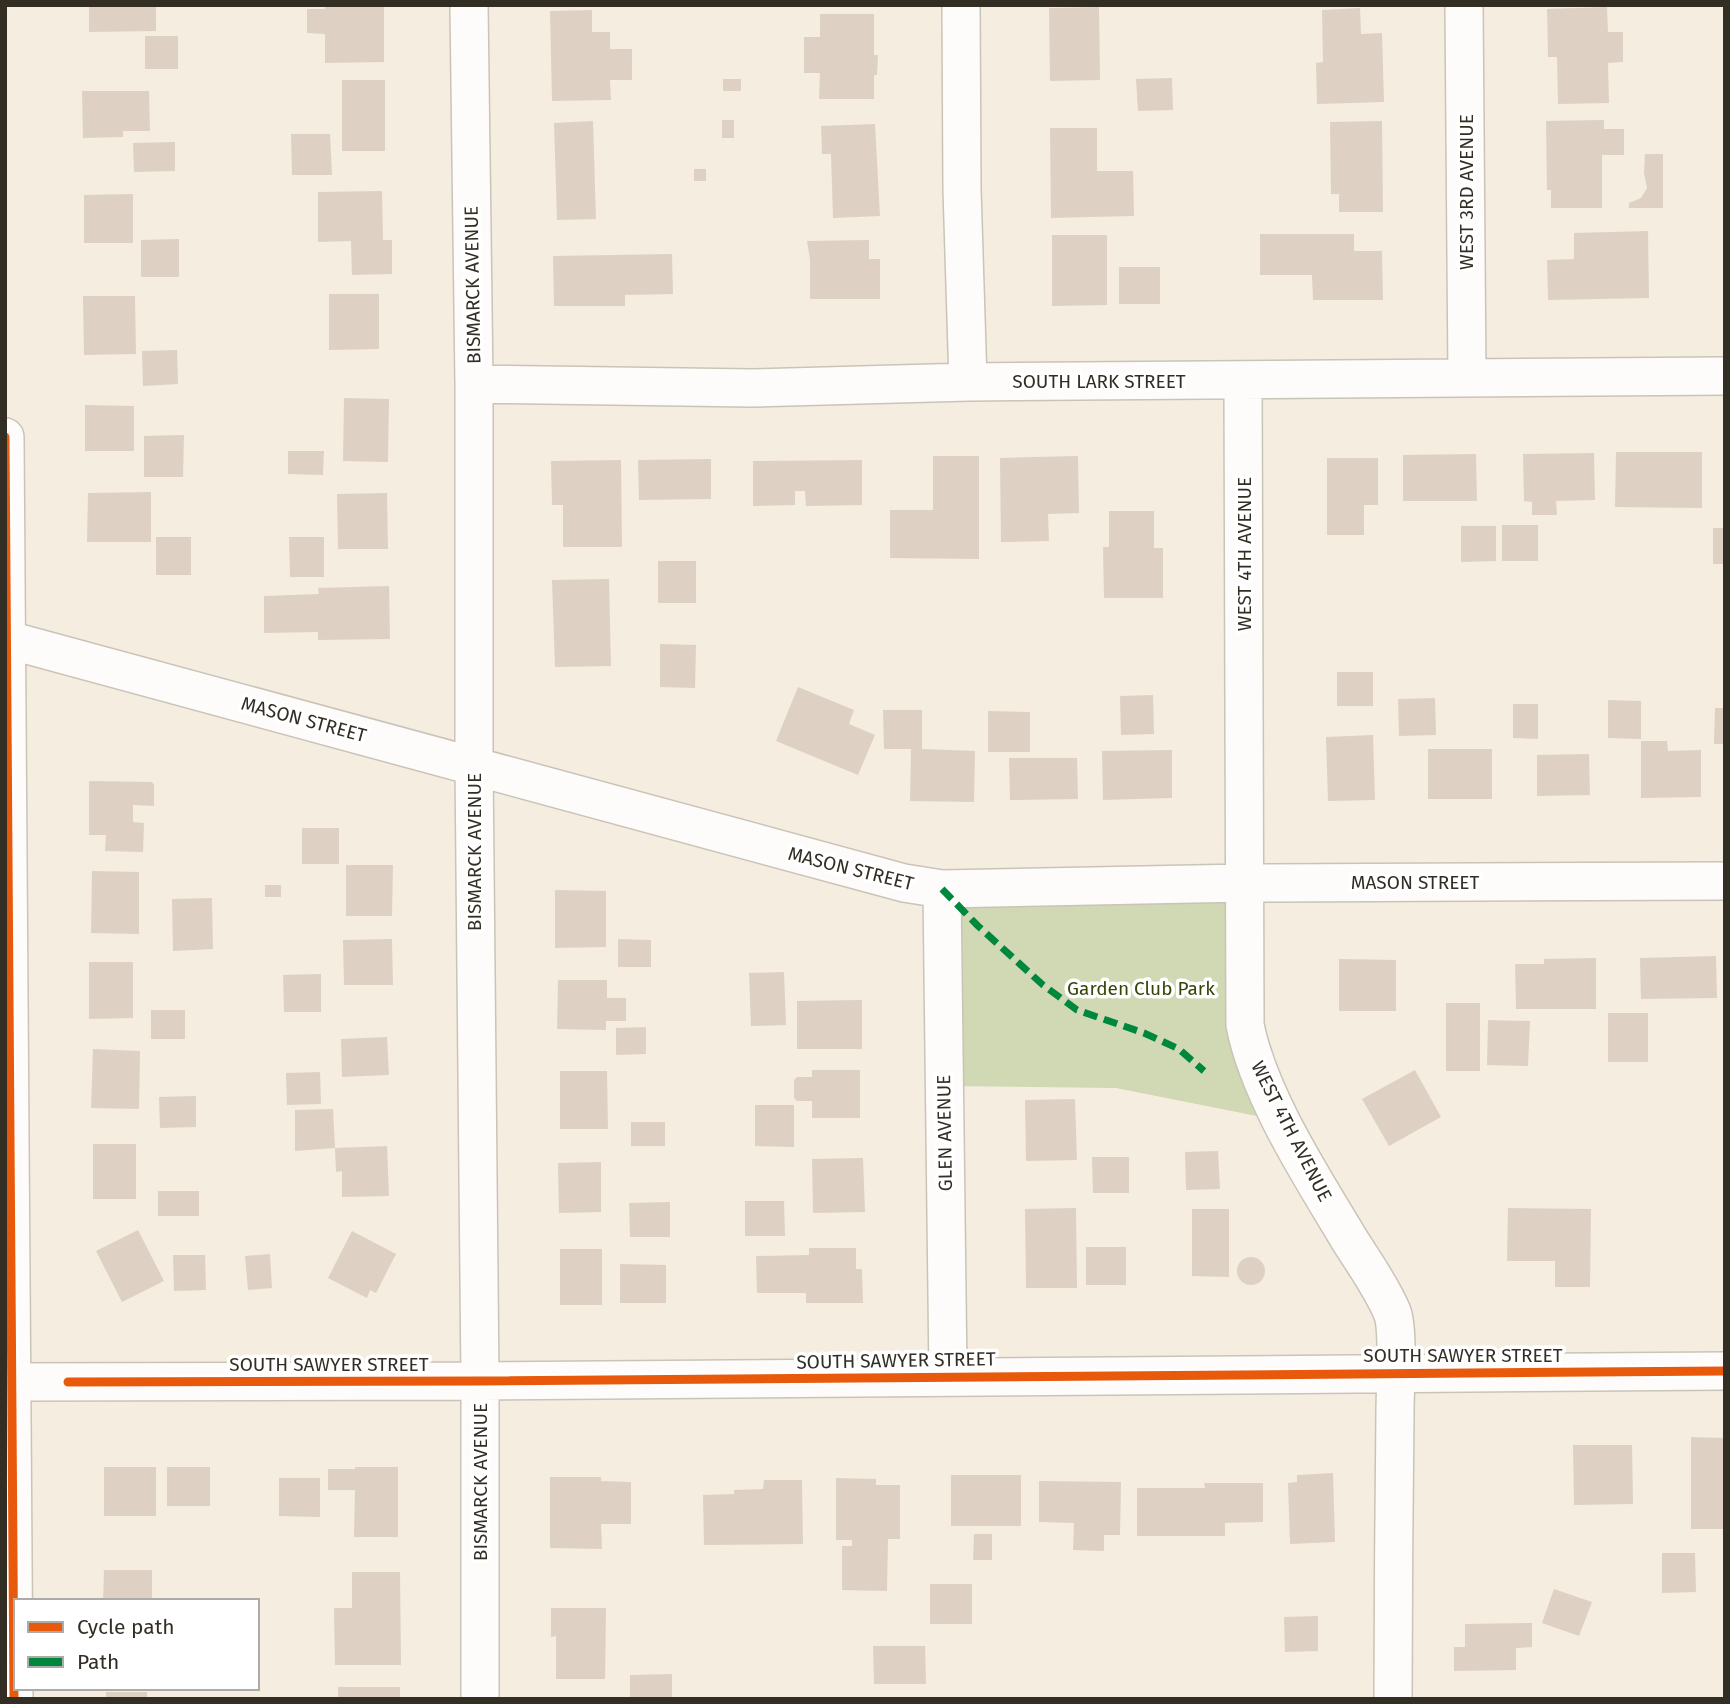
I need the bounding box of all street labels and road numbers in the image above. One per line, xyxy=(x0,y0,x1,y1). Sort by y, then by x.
street label: WEST 3RD AVENUE xyxy=(1455,114,1478,270)
street label: BISMARCK AVENUE xyxy=(460,206,485,364)
street label: SOUTH LARK STREET xyxy=(1012,370,1186,393)
street label: WEST 4TH AVENUE xyxy=(1233,477,1256,631)
street label: MASON STREET xyxy=(239,692,369,747)
street label: BISMARCK AVENUE xyxy=(463,773,486,931)
street label: MASON STREET xyxy=(786,842,916,895)
street label: MASON STREET xyxy=(1351,871,1479,894)
street label: WEST 4TH AVENUE xyxy=(1246,1057,1337,1205)
street label: GLEN AVENUE xyxy=(932,1074,957,1192)
street label: SOUTH SAWYER STREET xyxy=(1363,1344,1563,1367)
street label: SOUTH SAWYER STREET xyxy=(796,1347,996,1374)
street label: SOUTH SAWYER STREET xyxy=(229,1353,429,1376)
street label: BISMARCK AVENUE xyxy=(469,1403,492,1561)

